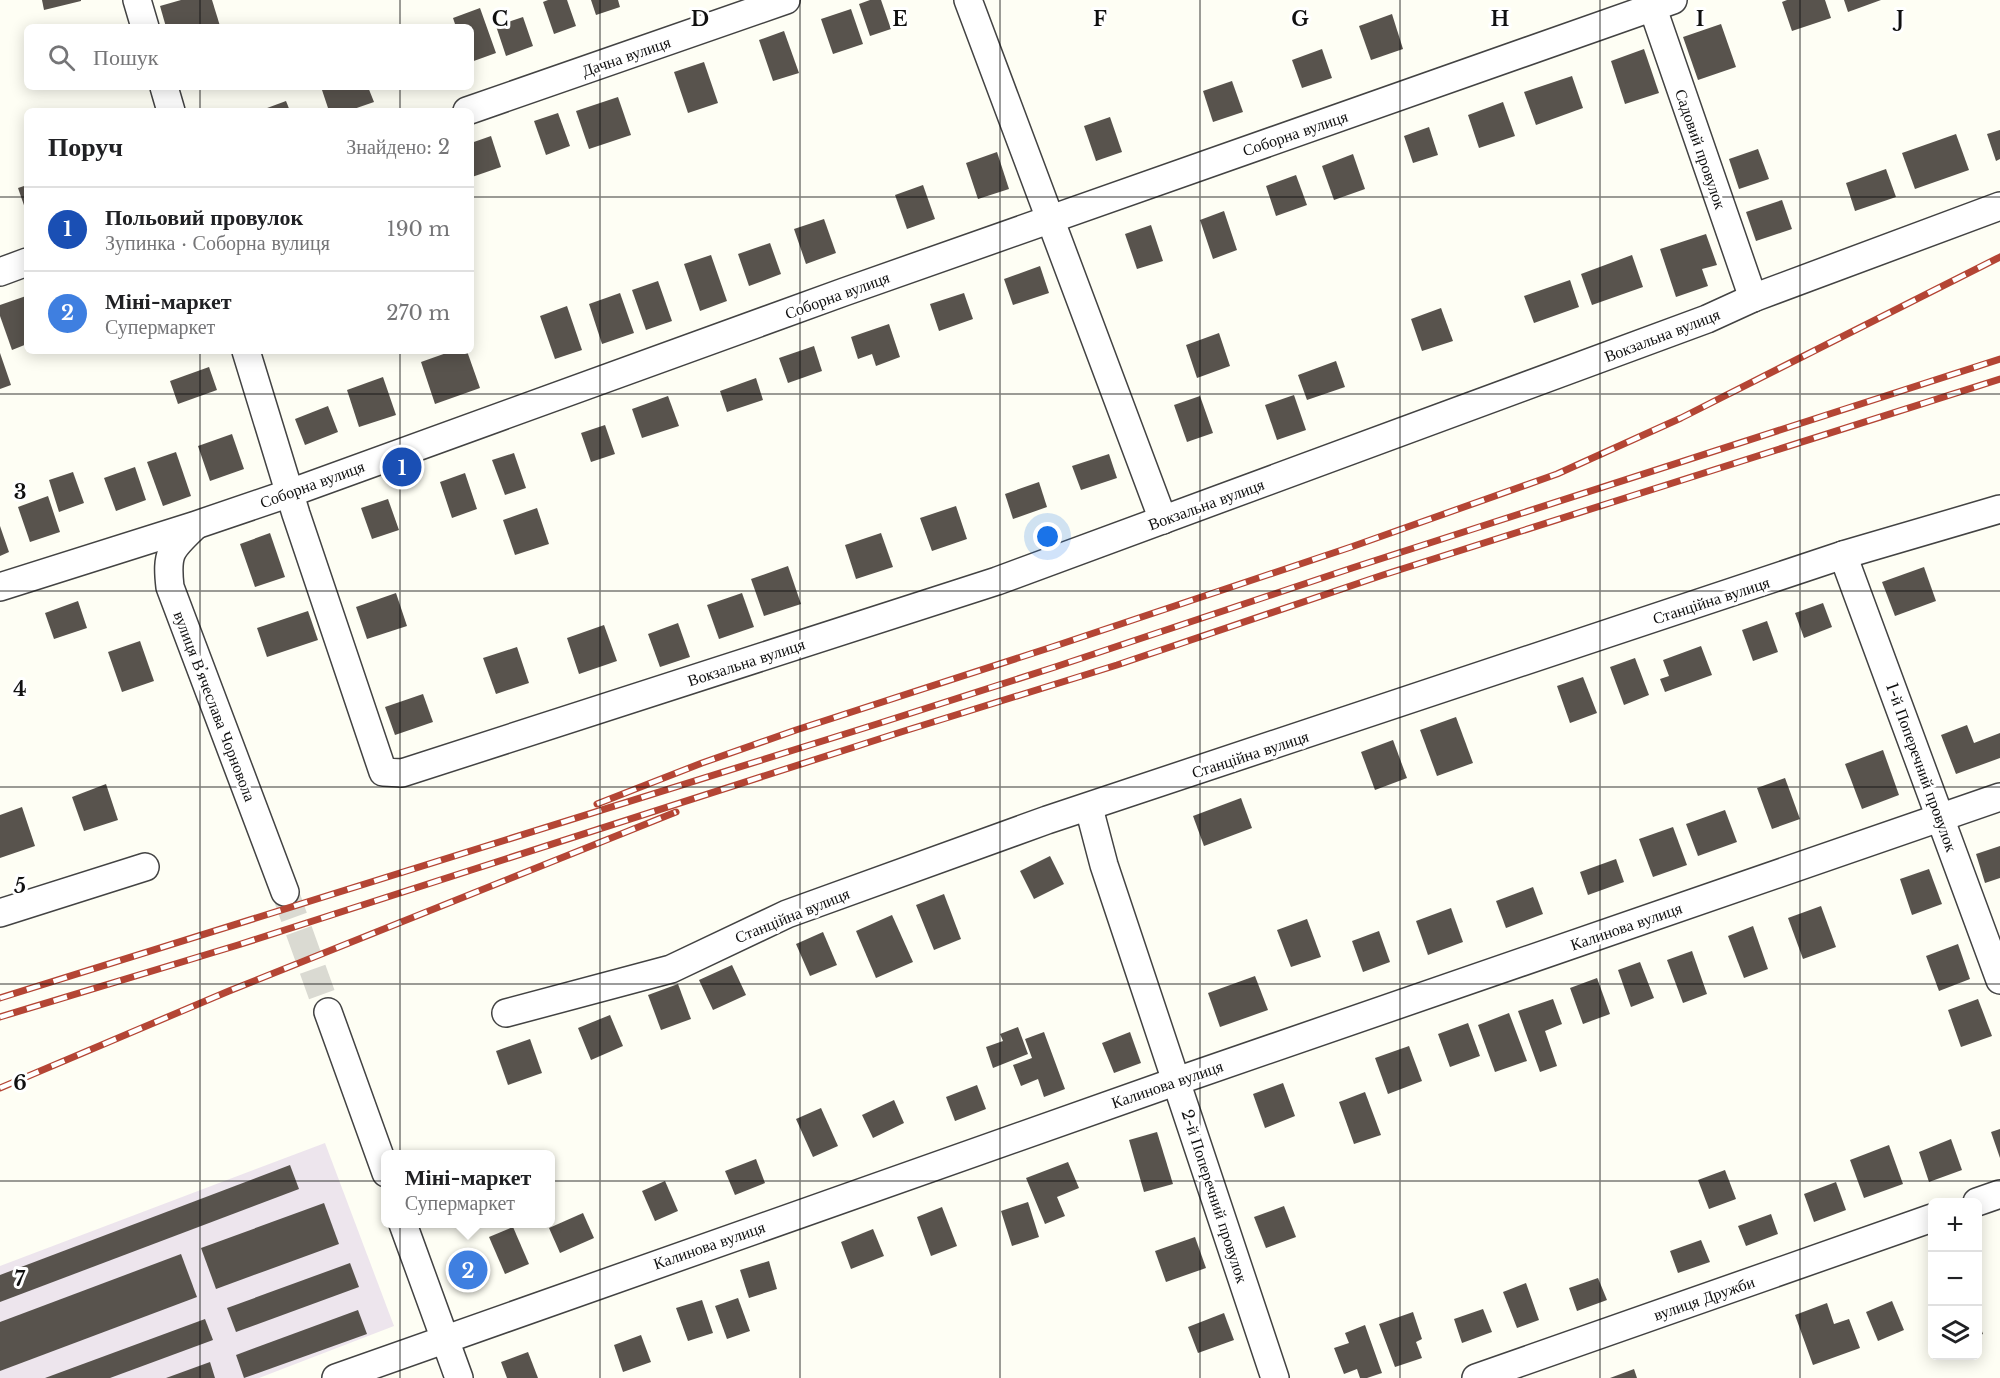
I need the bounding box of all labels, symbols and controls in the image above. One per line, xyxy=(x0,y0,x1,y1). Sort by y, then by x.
text: C xyxy=(492,7,508,31)
text: D xyxy=(691,7,709,31)
text: E xyxy=(892,7,908,31)
text: F xyxy=(1093,7,1107,31)
text: G xyxy=(1291,7,1309,31)
text: H xyxy=(1491,7,1510,31)
text: I xyxy=(1696,7,1704,31)
text: J xyxy=(1892,7,1904,31)
search box xyxy=(24,24,474,90)
street label: Дачна вулиця xyxy=(579,31,674,81)
icon: search xyxy=(45,41,78,74)
text: Пошук xyxy=(93,44,159,71)
street label: Садовий провулок xyxy=(1671,86,1731,212)
street label: Соборна вулиця xyxy=(1240,105,1351,160)
text: Поруч xyxy=(48,131,123,163)
text: Знайдено: 2 xyxy=(346,135,450,159)
text: Польовий провулок xyxy=(105,204,303,231)
text: 1 xyxy=(63,217,72,241)
text: 190 m xyxy=(387,217,450,241)
text: Зупинка · Соборна вулиця xyxy=(105,231,330,255)
street label: Соборна вулиця xyxy=(782,267,893,323)
text: Міні-маркет xyxy=(105,288,232,315)
text: 2 xyxy=(61,301,74,325)
text: 270 m xyxy=(386,301,450,325)
street label: Вокзальна вулиця xyxy=(1601,304,1723,366)
text: Супермаркет xyxy=(105,315,215,339)
pin: 1 xyxy=(382,444,422,490)
street label: Соборна вулиця xyxy=(257,456,368,512)
street label: Вокзальна вулиця xyxy=(1145,474,1267,534)
text: 3 xyxy=(14,480,26,504)
your location xyxy=(1033,522,1062,551)
street label: Станційна вулиця xyxy=(1650,571,1773,628)
street label: вулиця Вʼячеслава Чорновола xyxy=(169,608,261,804)
street label: Вокзальна вулиця xyxy=(685,633,808,690)
text: 4 xyxy=(13,677,27,701)
street label: 1-й Поперечний провулок xyxy=(1882,680,1962,855)
street label: Станційна вулиця xyxy=(1189,725,1312,782)
text: 5 xyxy=(14,874,26,898)
street label: Станційна вулиця xyxy=(732,883,853,947)
street label: Калинова вулиця xyxy=(1568,897,1685,954)
street label: Калинова вулиця xyxy=(1109,1055,1226,1112)
text: 6 xyxy=(13,1071,27,1095)
street label: 2-й Поперечний провулок xyxy=(1177,1107,1253,1286)
popup xyxy=(381,1150,555,1228)
text: Міні-маркет xyxy=(405,1164,531,1191)
text: Супермаркет xyxy=(405,1191,515,1215)
map controls xyxy=(1928,1198,1982,1360)
button: + xyxy=(1928,1198,1982,1252)
street label: Калинова вулиця xyxy=(651,1216,768,1273)
pin: 2 xyxy=(448,1248,488,1292)
button: − xyxy=(1928,1252,1982,1306)
text: 7 xyxy=(15,1267,26,1291)
street label: вулиця Дружби xyxy=(1651,1271,1757,1325)
button: layers xyxy=(1928,1306,1982,1360)

